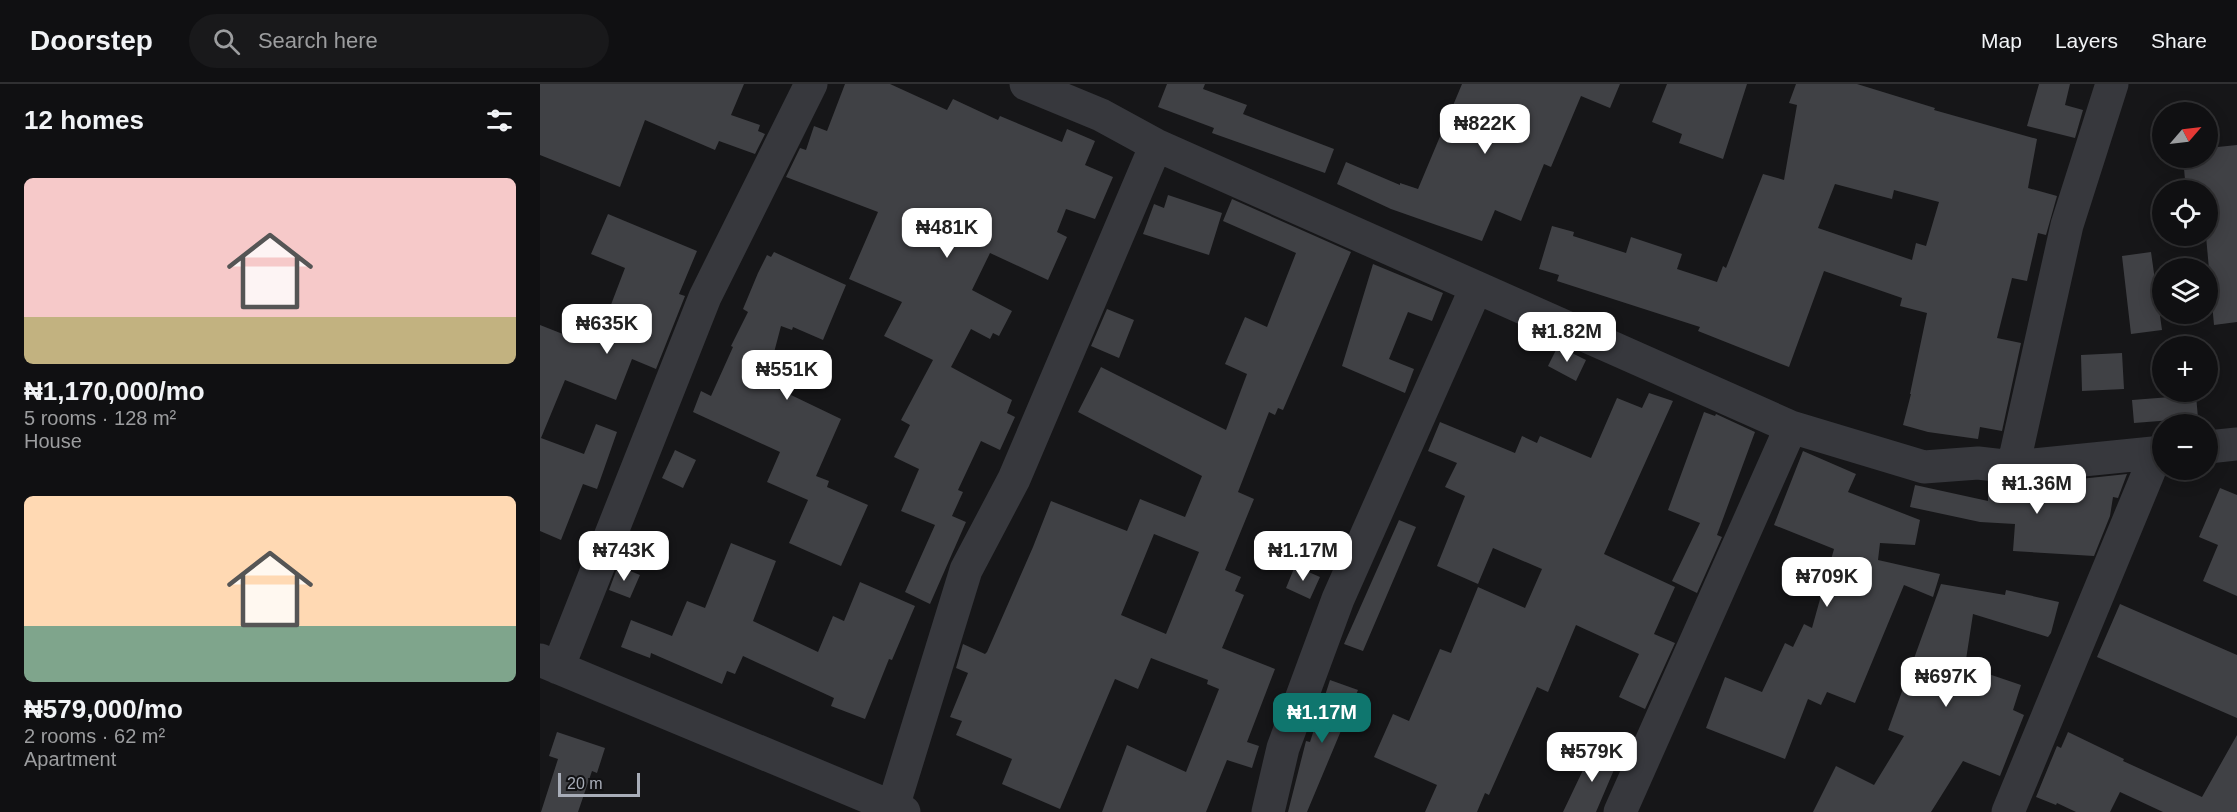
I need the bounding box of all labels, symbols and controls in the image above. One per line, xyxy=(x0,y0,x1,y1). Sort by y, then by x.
search box xyxy=(189,14,609,68)
text: Doorstep xyxy=(30,25,153,56)
icon: search xyxy=(210,25,243,58)
text: Search here xyxy=(258,28,378,53)
text: Map xyxy=(1981,29,2022,52)
text: Layers xyxy=(2055,29,2118,52)
text: Share xyxy=(2151,29,2207,52)
north arrow xyxy=(2152,102,2218,168)
map controls xyxy=(2152,102,2218,480)
icon: filters xyxy=(483,104,516,137)
pin: ₦822K xyxy=(1443,104,1527,155)
text: 12 homes xyxy=(24,105,144,135)
text: ₦822K xyxy=(1454,112,1516,134)
button: locate xyxy=(2152,180,2218,246)
pin: ₦481K xyxy=(905,208,989,259)
text: ₦481K xyxy=(916,216,978,238)
icon: home xyxy=(216,217,324,325)
button: layers xyxy=(2152,258,2218,324)
pin: ₦635K xyxy=(565,304,649,355)
text: ₦635K xyxy=(576,312,638,334)
pin: ₦1.82M xyxy=(1518,312,1616,363)
text: ₦1.82M xyxy=(1532,320,1602,342)
button: + xyxy=(2152,336,2218,402)
pin: ₦551K xyxy=(745,350,829,401)
text: ₦551K xyxy=(756,358,818,380)
text: ₦1,170,000/mo xyxy=(24,376,205,406)
text: 5 rooms · 128 m² xyxy=(24,407,176,429)
button: − xyxy=(2152,414,2218,480)
text: House xyxy=(24,430,82,452)
pin: ₦1.36M xyxy=(1988,464,2086,515)
text: ₦1.36M xyxy=(2002,472,2072,494)
pin: ₦743K xyxy=(582,531,666,582)
pin: ₦1.17M xyxy=(1254,531,1352,582)
icon: home xyxy=(216,535,324,643)
text: ₦743K xyxy=(593,539,655,561)
text: ₦1.17M xyxy=(1268,539,1338,561)
pin: ₦709K xyxy=(1785,557,1869,608)
text: ₦709K xyxy=(1796,565,1858,587)
pin: ₦697K xyxy=(1904,657,1988,708)
text: ₦697K xyxy=(1915,665,1977,687)
pin: ₦1.17M xyxy=(1273,693,1371,744)
text: ₦579,000/mo xyxy=(24,694,183,724)
text: ₦1.17M xyxy=(1287,701,1357,723)
text: 2 rooms · 62 m² xyxy=(24,725,165,747)
pin: ₦579K xyxy=(1550,732,1634,783)
text: ₦579K xyxy=(1561,740,1623,762)
text: Apartment xyxy=(24,748,116,770)
scale bar xyxy=(558,770,640,798)
text: 20 m xyxy=(567,775,603,792)

